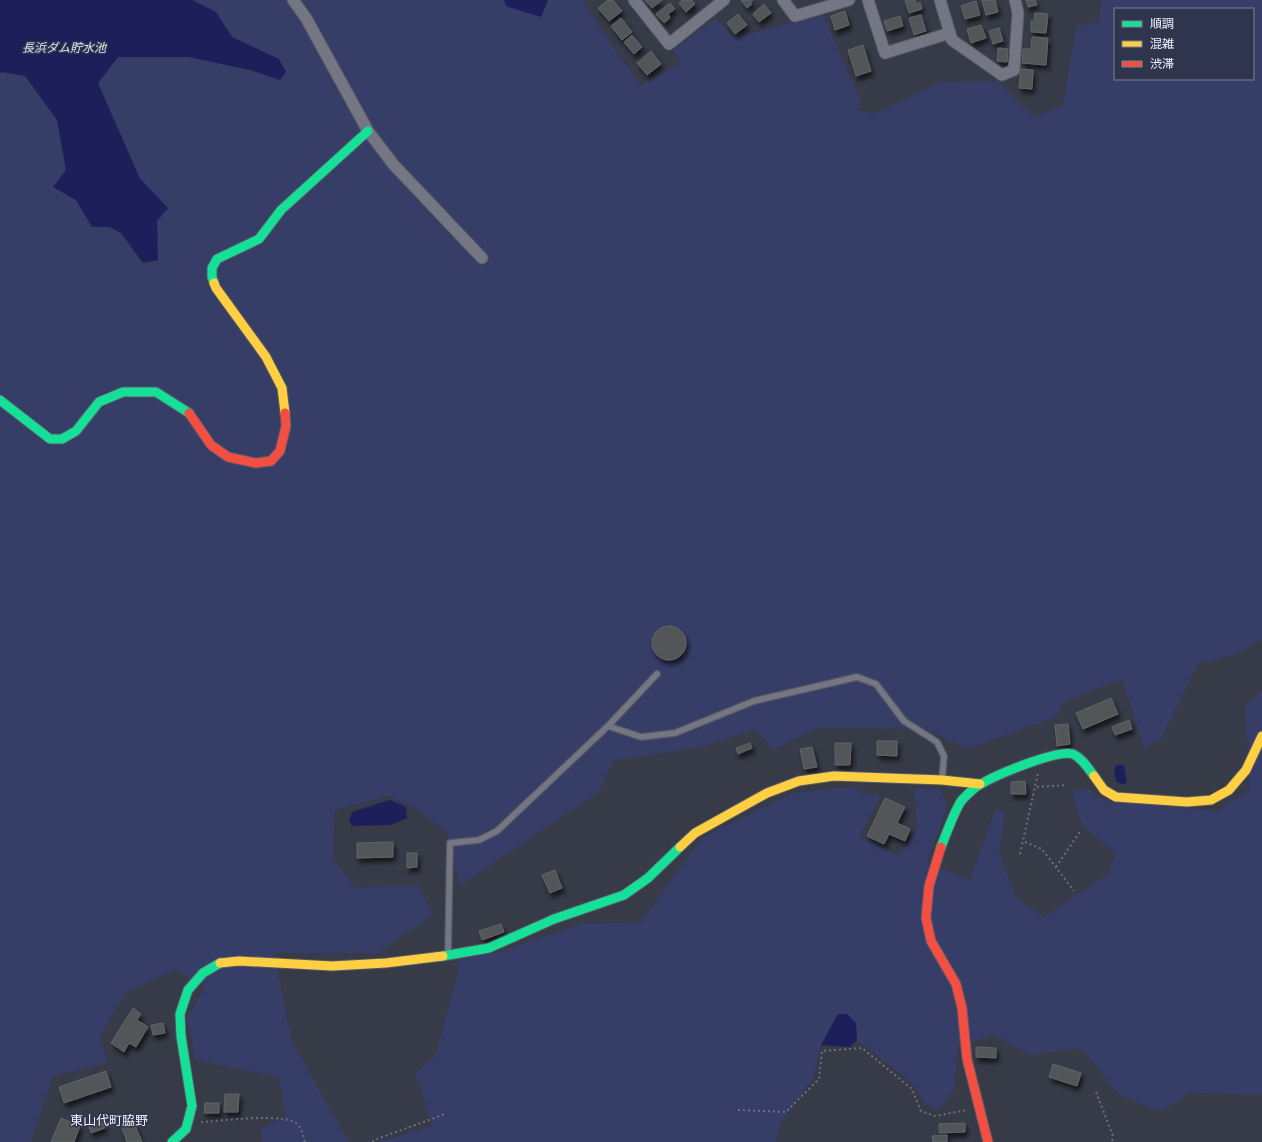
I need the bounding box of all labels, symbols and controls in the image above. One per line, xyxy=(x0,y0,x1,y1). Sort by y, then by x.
legend xyxy=(1114,8,1254,80)
text: 順調 xyxy=(1150,17,1174,32)
text: 混雑 xyxy=(1150,37,1174,52)
water label: 長浜ダム貯水池 xyxy=(22,41,107,56)
text: 渋滞 xyxy=(1150,57,1174,72)
district label: 東山代町脇野 xyxy=(70,1113,148,1129)

